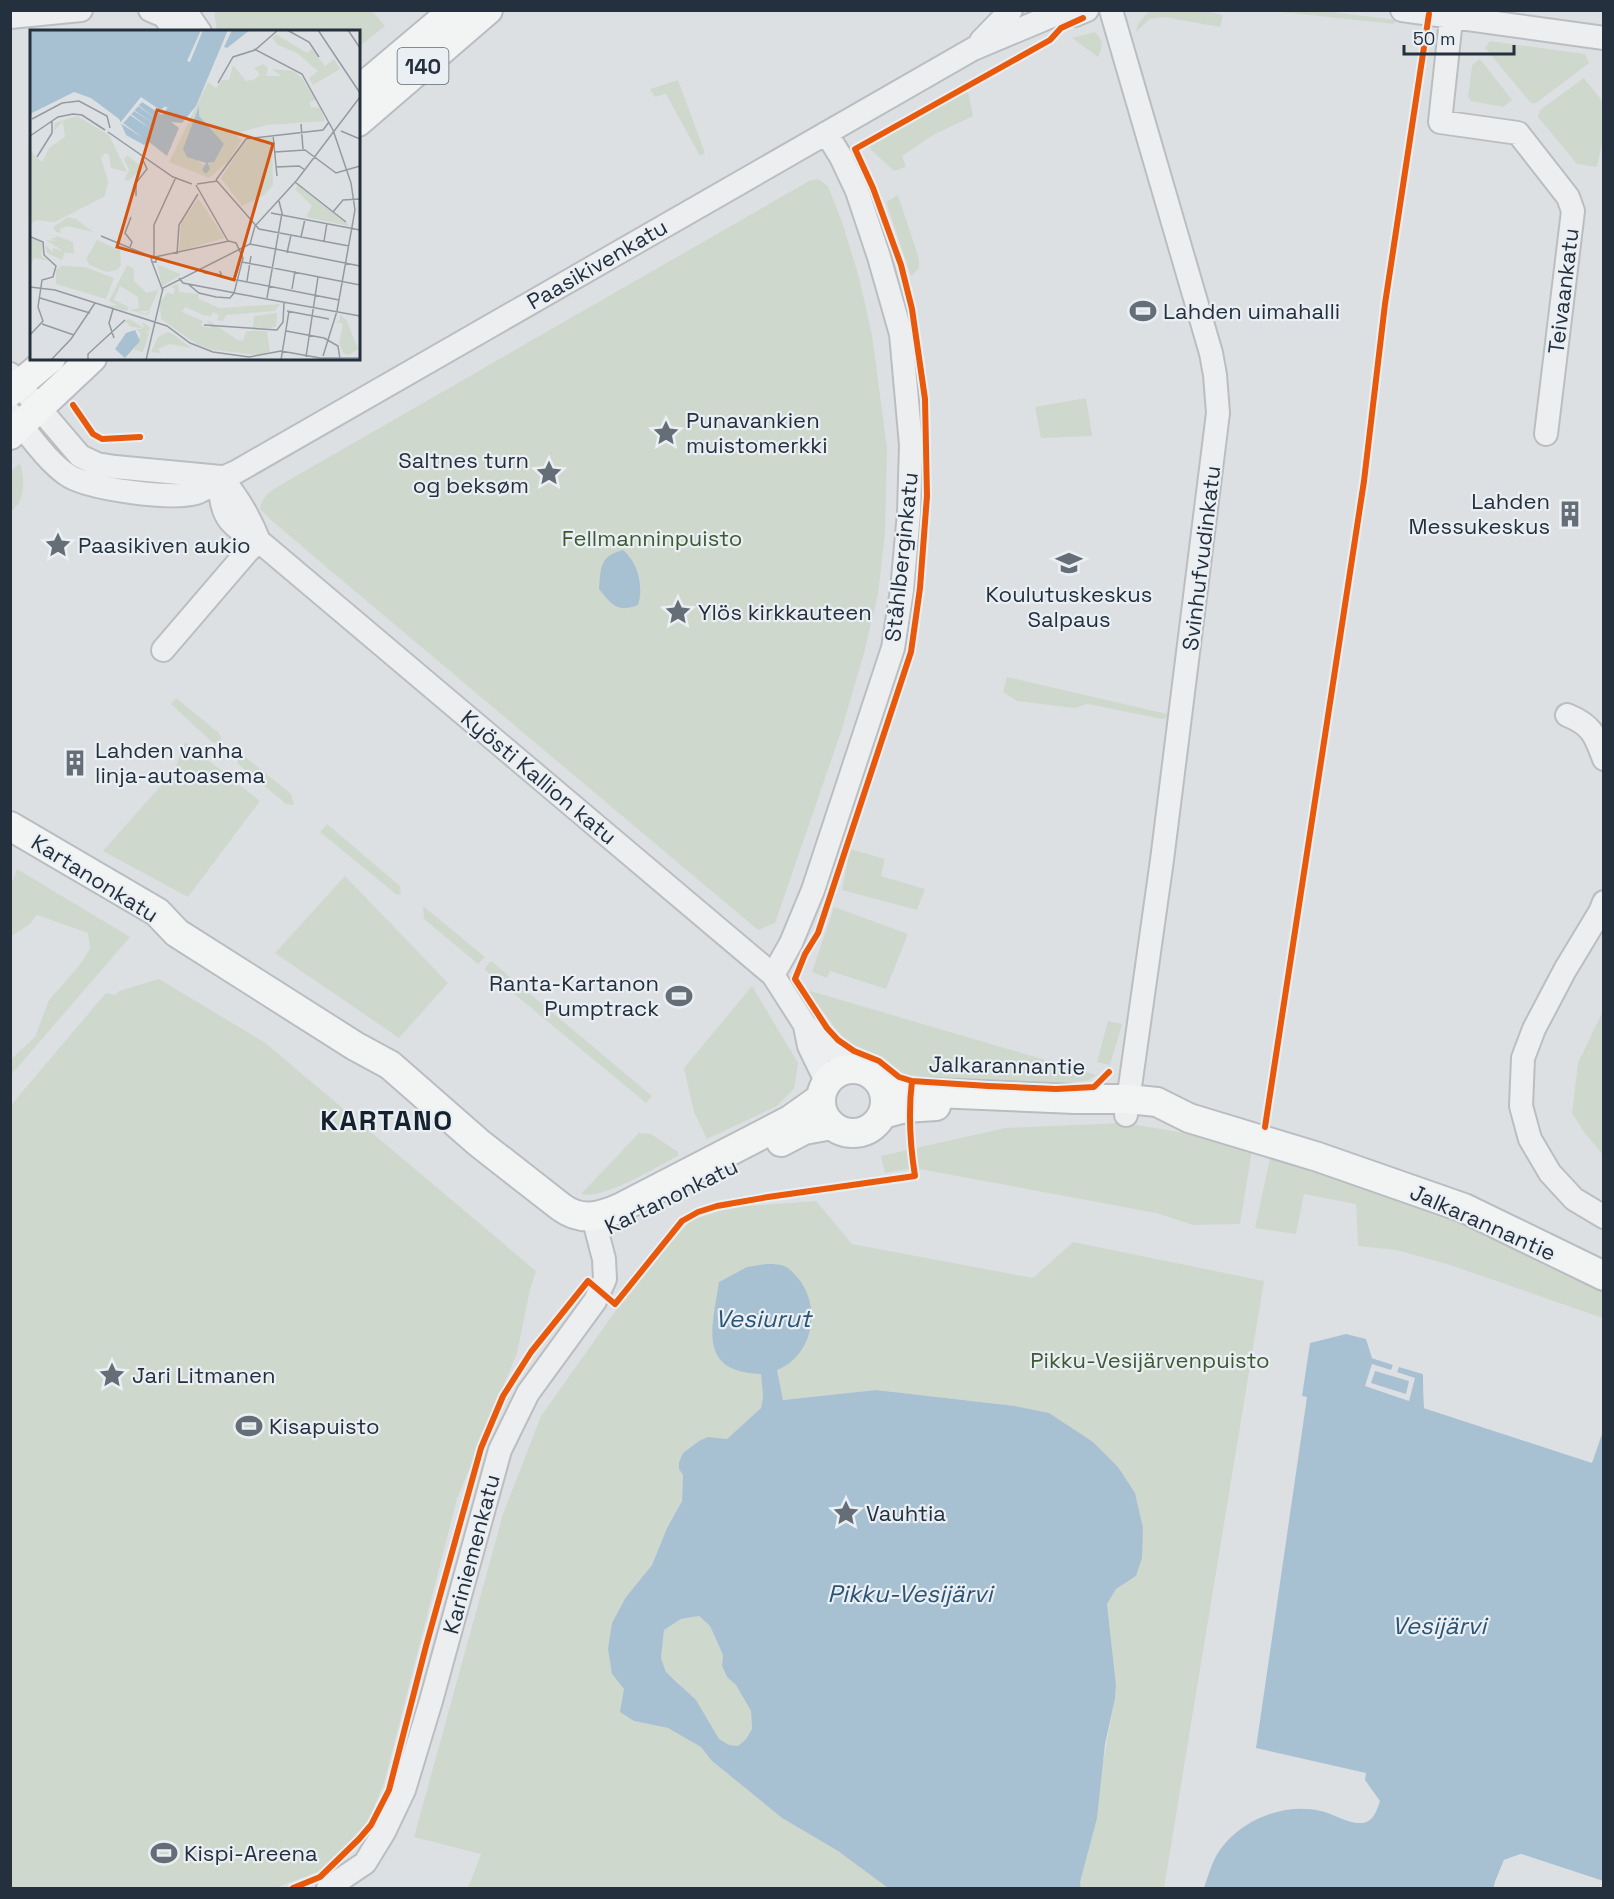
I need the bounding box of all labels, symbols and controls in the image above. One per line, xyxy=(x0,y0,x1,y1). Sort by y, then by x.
scale bar xyxy=(1404,18,1514,56)
text: 50 m xyxy=(1413,27,1455,50)
inset map xyxy=(30,30,360,360)
road number: 140 xyxy=(398,48,448,84)
street label: Paasikivenkatu xyxy=(522,213,672,315)
street label: Teivaankatu xyxy=(1541,226,1585,356)
sports icon: Lahden uimahalli xyxy=(1128,296,1158,326)
place label: Lahden uimahalli xyxy=(1163,297,1340,325)
place label: Punavankien muistomerkki xyxy=(686,406,828,459)
place icon: Punavankien muistomerkki xyxy=(651,418,681,448)
place label: Saltnes turn og beksøm xyxy=(398,446,529,499)
place icon: Saltnes turn og beksøm xyxy=(534,458,564,488)
street label: Svinhufvudinkatu xyxy=(1176,464,1226,652)
street label: Ståhlberginkatu xyxy=(878,471,924,643)
place label: Lahden Messukeskus xyxy=(1409,487,1550,540)
building icon: Lahden Messukeskus xyxy=(1555,499,1585,529)
park label: Fellmanninpuisto xyxy=(562,524,742,552)
place icon: Paasikiven aukio xyxy=(43,530,73,560)
place label: Paasikiven aukio xyxy=(78,531,251,559)
school or university icon: Koulutuskeskus Salpaus xyxy=(1054,548,1084,578)
place label: Koulutuskeskus Salpaus xyxy=(986,580,1152,633)
place icon: Ylös kirkkauteen xyxy=(663,597,693,627)
place label: Ylös kirkkauteen xyxy=(698,598,872,626)
street label: Kyösti Kallion katu xyxy=(455,704,623,850)
place label: Lahden vanha linja-autoasema xyxy=(95,736,265,789)
building icon: Lahden vanha linja-autoasema xyxy=(60,748,90,778)
street label: Kartanonkatu xyxy=(26,828,164,928)
place label: Ranta-Kartanon Pumptrack xyxy=(489,969,659,1022)
sports icon: Ranta-Kartanon Pumptrack xyxy=(664,981,694,1011)
street label: Jalkarannantie xyxy=(928,1050,1086,1080)
district label: KARTANO xyxy=(320,1102,454,1138)
street label: Kartanonkatu xyxy=(600,1152,742,1240)
street label: Jalkarannantie xyxy=(1406,1177,1560,1267)
water label: Vesiurut xyxy=(715,1303,813,1334)
park label: Pikku-Vesijärvenpuisto xyxy=(1030,1346,1270,1374)
place icon: Jari Litmanen xyxy=(97,1360,127,1390)
place label: Jari Litmanen xyxy=(132,1361,276,1389)
sports icon: Kisapuisto xyxy=(234,1411,264,1441)
place label: Kisapuisto xyxy=(269,1412,380,1440)
street label: Kariniemenkatu xyxy=(436,1471,506,1637)
place icon: Vauhtia xyxy=(831,1498,861,1528)
place label: Vauhtia xyxy=(866,1499,946,1527)
water label: Pikku-Vesijärvi xyxy=(828,1578,996,1609)
water label: Vesijärvi xyxy=(1392,1610,1489,1641)
sports icon: Kispi-Areena xyxy=(149,1838,179,1868)
place label: Kispi-Areena xyxy=(184,1839,318,1867)

